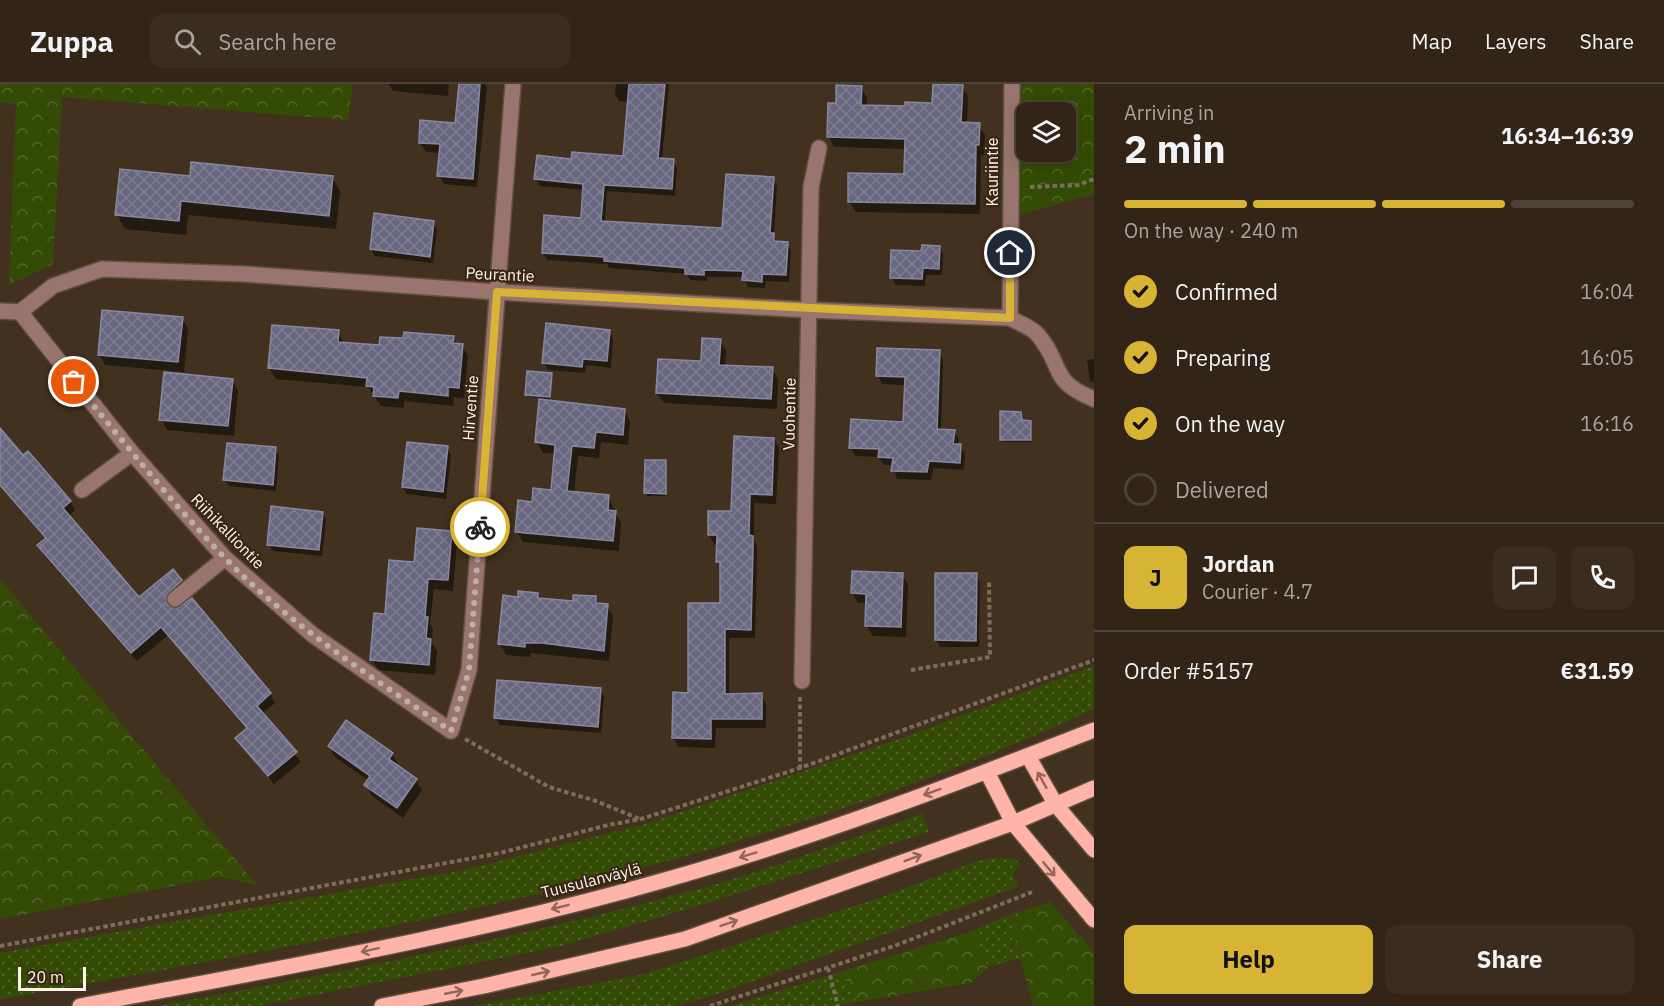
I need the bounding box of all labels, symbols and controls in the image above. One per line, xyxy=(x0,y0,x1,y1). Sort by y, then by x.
search box xyxy=(150,14,570,68)
text: Zuppa xyxy=(30,23,114,60)
icon: search xyxy=(171,25,204,58)
text: Search here xyxy=(219,27,336,56)
text: Map xyxy=(1412,27,1452,55)
text: Layers xyxy=(1485,27,1547,55)
text: Share xyxy=(1580,27,1634,55)
text: Arriving in xyxy=(1124,99,1214,126)
map controls xyxy=(1016,102,1076,162)
button: layers xyxy=(1016,102,1076,162)
text: 16:34–16:39 xyxy=(1501,121,1634,150)
text: 2 min xyxy=(1124,123,1226,174)
street label: Kauriintie xyxy=(982,137,1002,206)
text: On the way · 240 m xyxy=(1124,217,1298,244)
pin xyxy=(984,227,1035,278)
icon: home xyxy=(993,236,1026,269)
street label: Peurantie xyxy=(465,262,535,286)
icon: check xyxy=(1124,275,1157,308)
text: Confirmed xyxy=(1175,277,1278,306)
text: 16:04 xyxy=(1580,278,1634,305)
icon: check xyxy=(1124,341,1157,374)
text: Preparing xyxy=(1175,343,1270,372)
text: 16:05 xyxy=(1580,344,1634,371)
pin xyxy=(48,356,99,407)
icon: bag xyxy=(57,365,90,398)
street label: Hirventie xyxy=(458,374,482,441)
street label: Vuohentie xyxy=(778,377,800,451)
icon: check xyxy=(1124,407,1157,440)
text: On the way xyxy=(1175,409,1285,438)
text: 16:16 xyxy=(1580,410,1634,437)
text: Delivered xyxy=(1175,475,1269,504)
street label: Riihikalliontie xyxy=(187,489,269,573)
courier xyxy=(450,497,510,557)
icon: bike xyxy=(464,511,497,544)
button: chat xyxy=(1493,546,1556,609)
button: phone xyxy=(1571,546,1634,609)
text: Jordan xyxy=(1202,549,1275,578)
text: J xyxy=(1149,563,1162,592)
text: Courier · 4.7 xyxy=(1202,578,1313,605)
text: Order #5157 xyxy=(1124,656,1254,685)
text: €31.59 xyxy=(1561,656,1634,685)
one-way arrow xyxy=(1036,772,1048,789)
one-way arrow xyxy=(923,787,942,798)
one-way arrow xyxy=(739,850,758,861)
one-way arrow xyxy=(903,851,922,862)
street label: Tuusulanväylä xyxy=(539,858,644,902)
one-way arrow xyxy=(1042,861,1056,876)
one-way arrow xyxy=(551,901,570,913)
one-way arrow xyxy=(719,917,738,928)
button: Help xyxy=(1124,925,1373,994)
button: Share xyxy=(1385,925,1634,994)
one-way arrow xyxy=(361,945,380,956)
scale bar xyxy=(18,964,86,992)
one-way arrow xyxy=(531,966,550,978)
text: 20 m xyxy=(27,967,64,987)
one-way arrow xyxy=(444,986,463,997)

